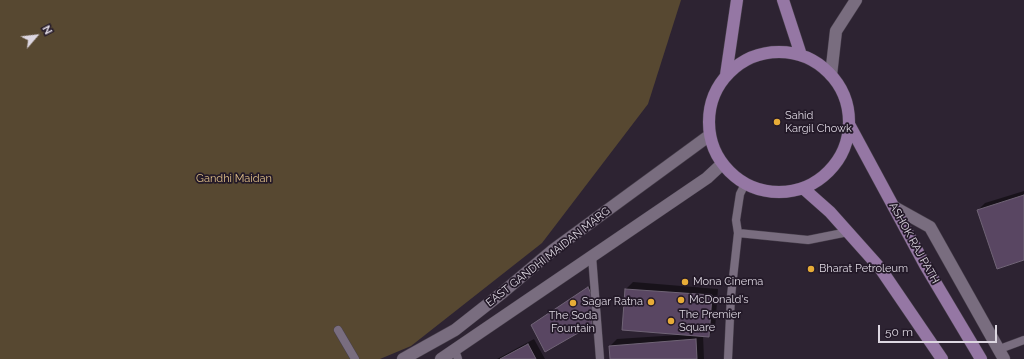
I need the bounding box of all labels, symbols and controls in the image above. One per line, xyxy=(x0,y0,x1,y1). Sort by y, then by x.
north arrow xyxy=(16,16,56,56)
text: N xyxy=(39,23,55,37)
place label: Sahid Kargil Chowk xyxy=(785,109,852,135)
marker: Sahid Kargil Chowk xyxy=(772,117,782,127)
park label: Gandhi Maidan xyxy=(196,172,272,186)
street label: ASHOK RAJ PATH xyxy=(886,200,942,286)
street label: EAST GANDHI MAIDAN MARG xyxy=(483,204,613,310)
place label: Bharat Petroleum xyxy=(819,262,908,276)
marker: Bharat Petroleum xyxy=(806,264,816,274)
place label: Mona Cinema xyxy=(693,275,763,289)
marker: Mona Cinema xyxy=(680,277,690,287)
place label: McDonald's xyxy=(689,293,749,307)
place label: Sagar Ratna xyxy=(582,295,643,309)
marker: McDonald's xyxy=(676,295,686,305)
marker: Sagar Ratna xyxy=(646,297,656,307)
marker: The Soda Fountain xyxy=(568,298,578,308)
place label: The Premier Square xyxy=(679,308,741,334)
place label: The Soda Fountain xyxy=(549,309,597,335)
marker: The Premier Square xyxy=(666,316,676,326)
scale bar xyxy=(880,317,999,343)
text: 50 m xyxy=(885,325,913,339)

